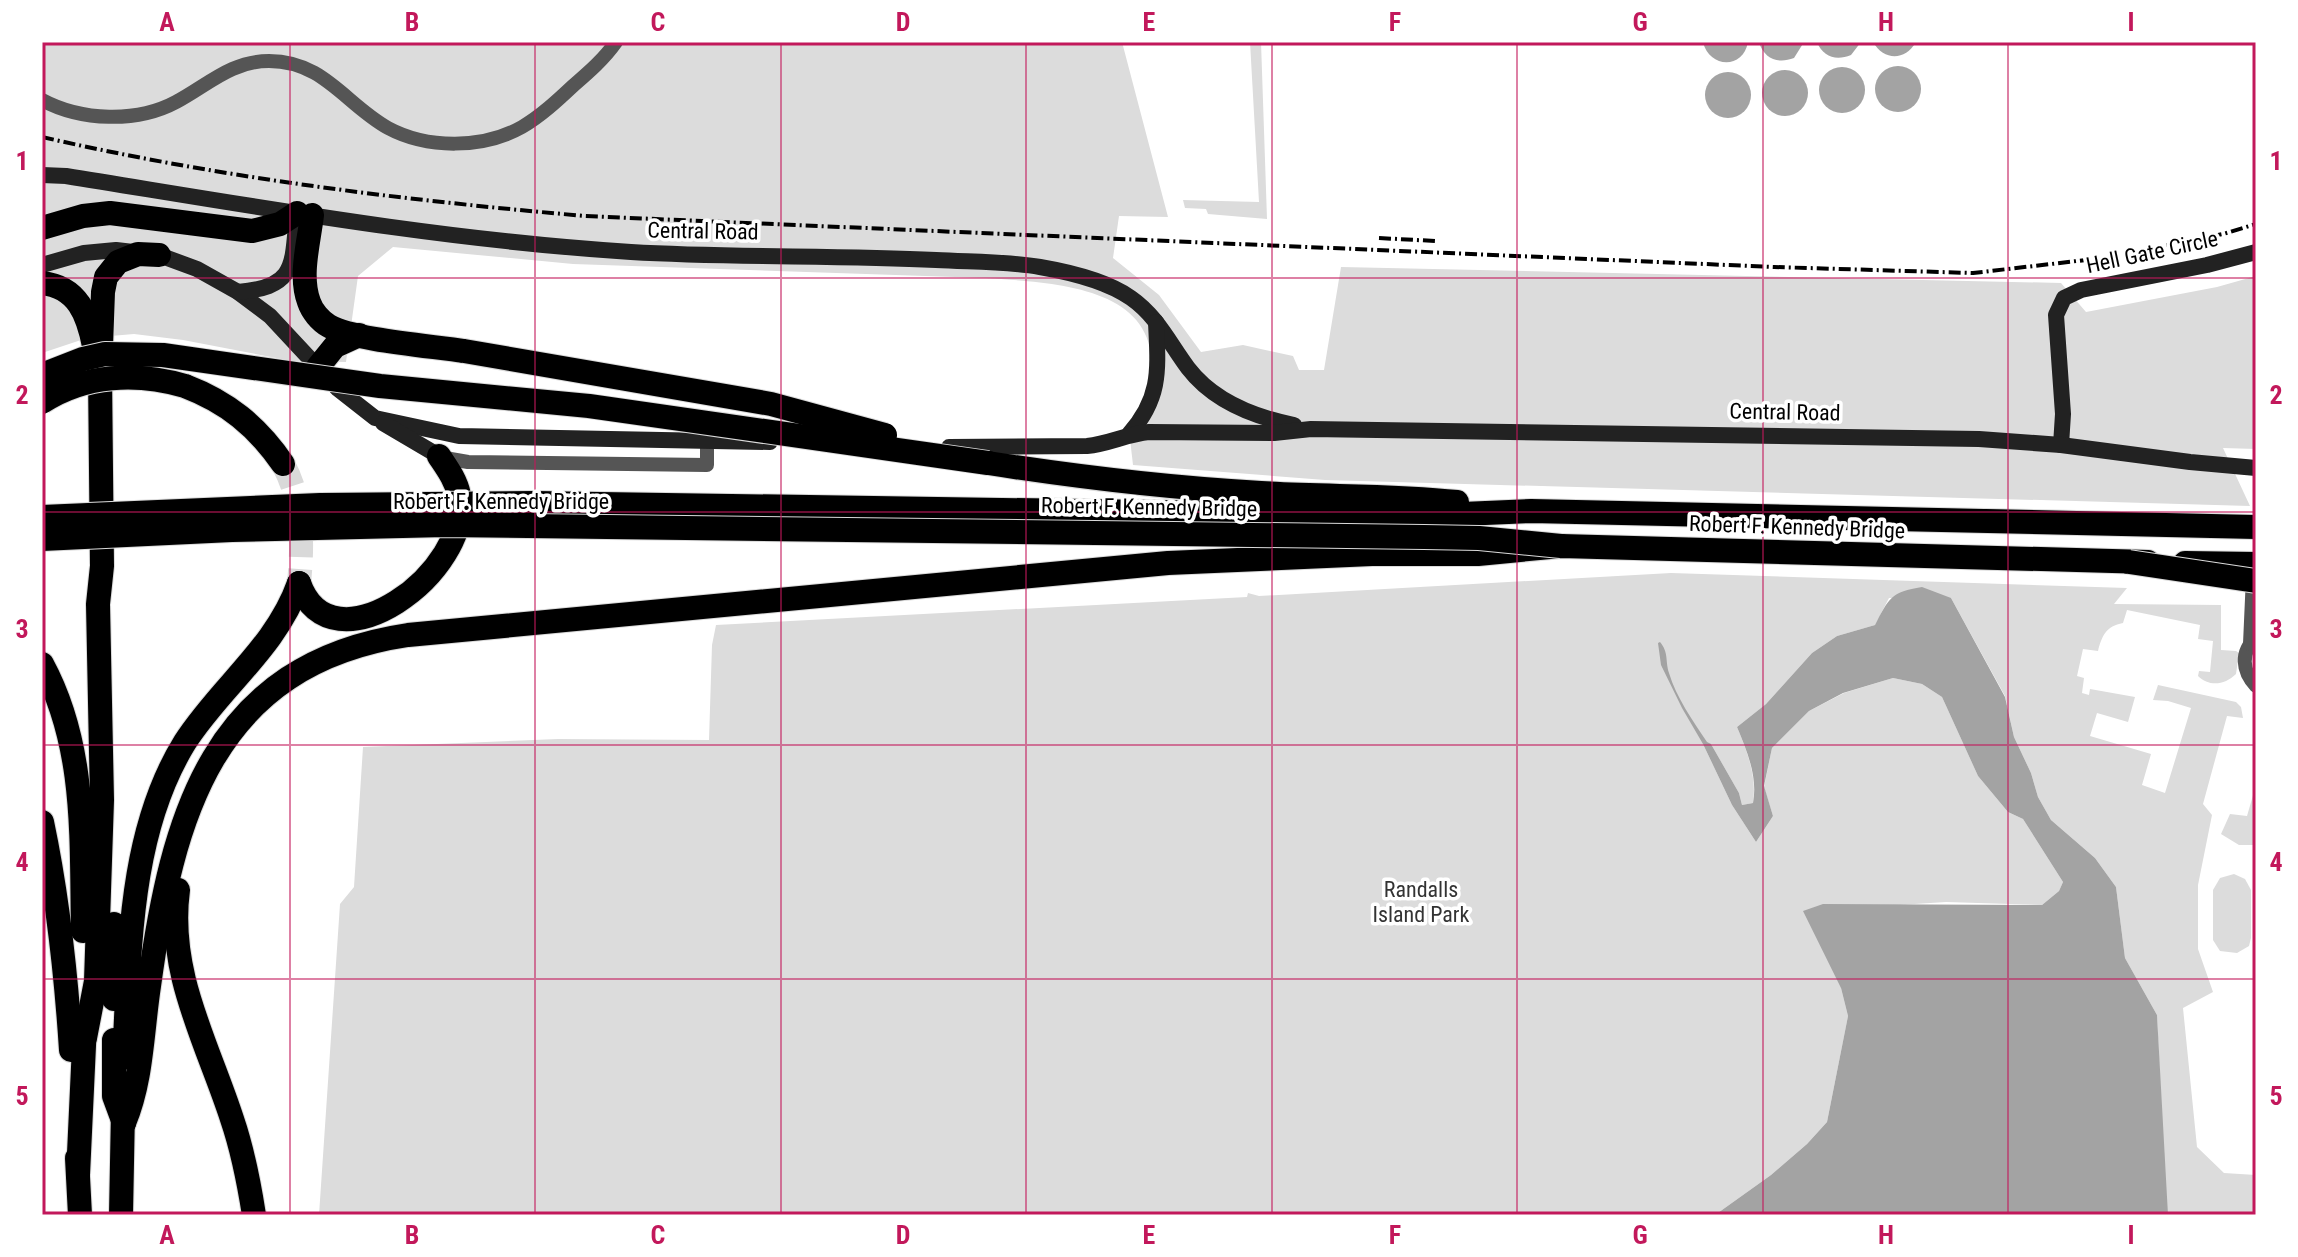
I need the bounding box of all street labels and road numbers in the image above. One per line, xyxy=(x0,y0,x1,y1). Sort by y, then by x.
street label: Central Road xyxy=(647,218,759,244)
street label: Hell Gate Circle xyxy=(2084,226,2220,278)
street label: Central Road xyxy=(1729,399,1841,425)
street label: Robert F. Kennedy Bridge xyxy=(393,489,609,514)
street label: Robert F. Kennedy Bridge xyxy=(1041,493,1257,521)
street label: Robert F. Kennedy Bridge xyxy=(1689,511,1905,543)

